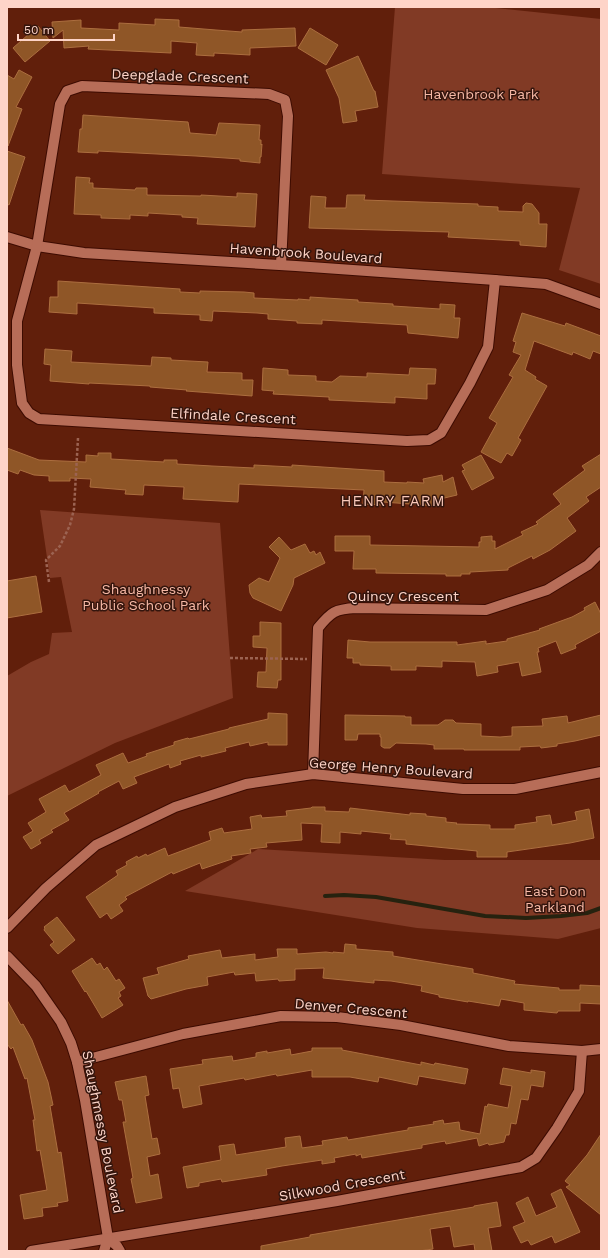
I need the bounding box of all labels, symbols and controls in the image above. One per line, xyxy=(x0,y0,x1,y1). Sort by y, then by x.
scale bar xyxy=(18,16,114,42)
text: 50 m xyxy=(24,23,54,37)
street label: Deepglade Crescent xyxy=(111,66,249,86)
park label: Havenbrook Park xyxy=(423,86,539,102)
street label: Havenbrook Boulevard xyxy=(229,240,383,266)
street label: Elfindale Crescent xyxy=(170,405,296,427)
district label: HENRY FARM xyxy=(340,492,446,510)
park label: Shaughnessy Public School Park xyxy=(82,581,210,613)
street label: Quincy Crescent xyxy=(347,588,459,604)
street label: George Henry Boulevard xyxy=(309,754,473,782)
park label: East Don Parkland xyxy=(524,883,586,915)
street label: Denver Crescent xyxy=(294,995,408,1021)
street label: Shaughmessy Boulevard xyxy=(79,1049,127,1215)
street label: Silkwood Crescent xyxy=(278,1166,406,1204)

